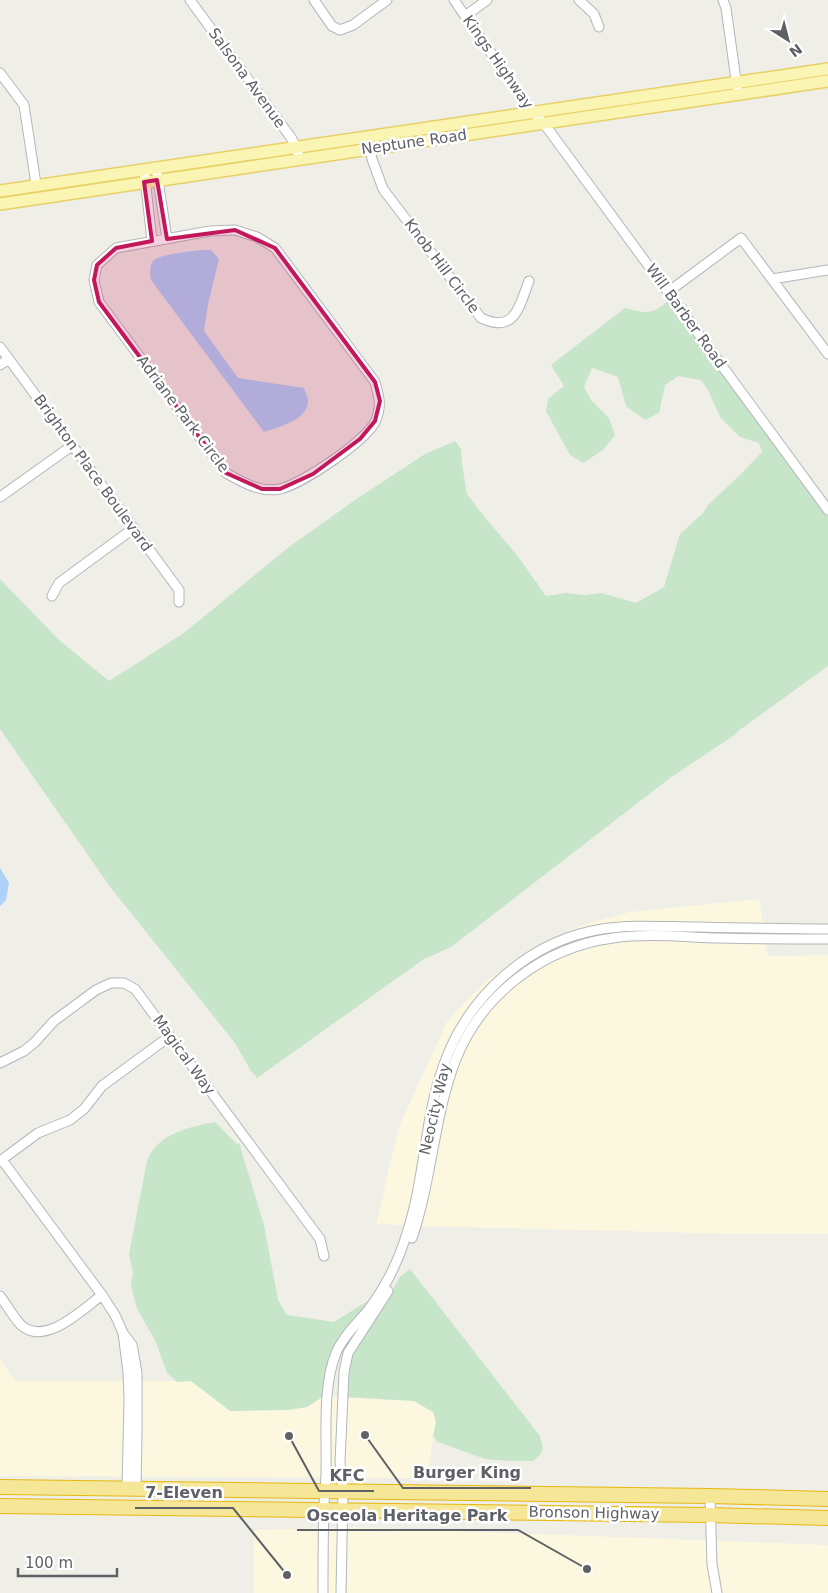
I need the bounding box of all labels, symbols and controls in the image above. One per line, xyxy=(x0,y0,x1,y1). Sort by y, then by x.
street label: Kings Highway xyxy=(459,12,537,112)
north arrow xyxy=(763,15,813,65)
street label: Salsona Avenue xyxy=(205,25,289,131)
text: N xyxy=(786,41,805,60)
street label: Neptune Road xyxy=(360,126,468,158)
street label: Knob Hill Circle xyxy=(401,215,483,317)
street label: Will Barber Road xyxy=(642,260,730,372)
street label: Adriane Park Circle xyxy=(133,352,233,476)
street label: Brighton Place Boulevard xyxy=(30,391,156,555)
street label: Magical Way xyxy=(149,1012,219,1098)
street label: Neocity Way xyxy=(416,1061,454,1157)
callout: Burger King xyxy=(403,1457,531,1488)
callout: KFC xyxy=(319,1460,374,1491)
text: Burger King xyxy=(413,1463,521,1482)
text: KFC xyxy=(329,1466,365,1485)
callout: 7-Eleven xyxy=(135,1477,233,1508)
text: 7-Eleven xyxy=(145,1483,223,1502)
callout: Osceola Heritage Park xyxy=(297,1499,518,1530)
street label: Bronson Highway xyxy=(528,1503,660,1523)
text: Osceola Heritage Park xyxy=(307,1506,508,1525)
scale bar xyxy=(18,1546,116,1578)
text: 100 m xyxy=(25,1554,73,1572)

